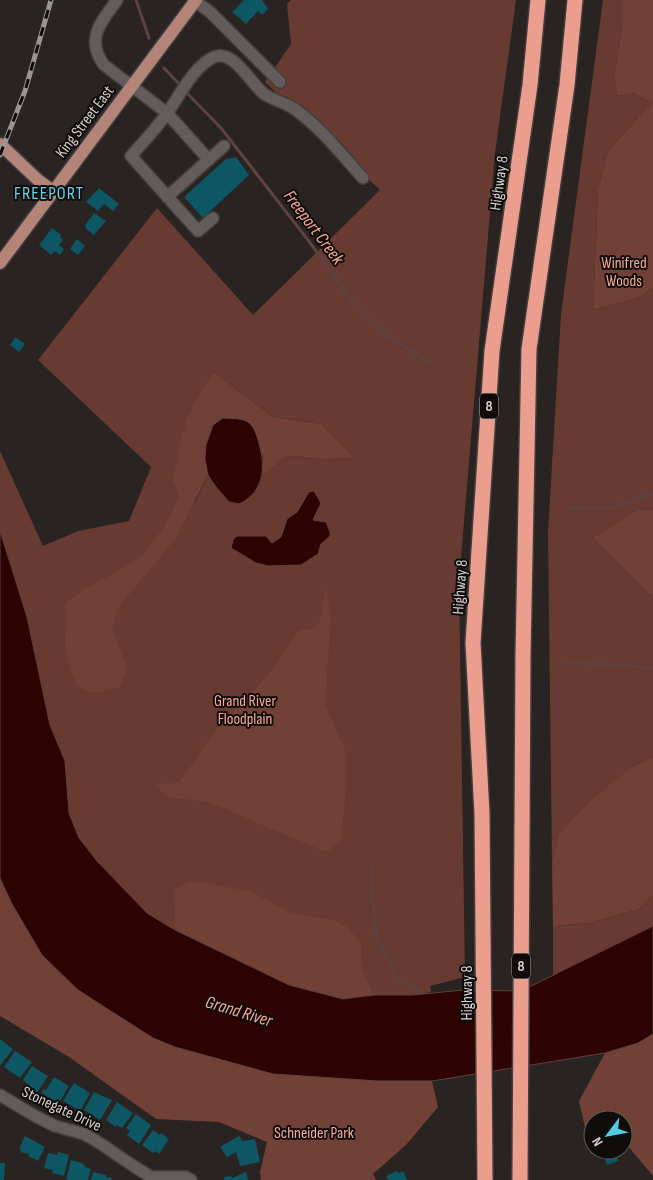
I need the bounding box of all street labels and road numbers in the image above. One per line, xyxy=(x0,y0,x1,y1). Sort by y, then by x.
street label: King Street East xyxy=(52,82,119,162)
street label: Highway 8 xyxy=(486,155,513,212)
road number: 8 xyxy=(480,394,498,418)
street label: Highway 8 xyxy=(449,559,472,615)
road number: 8 xyxy=(512,954,530,978)
street label: Highway 8 xyxy=(458,966,477,1020)
street label: Stonegate Drive xyxy=(19,1083,104,1136)

